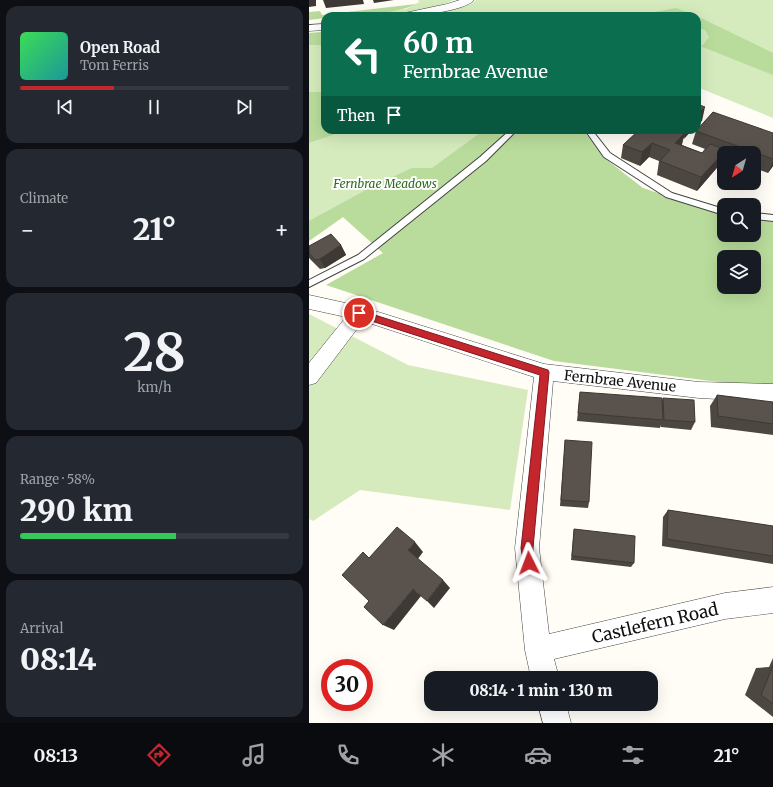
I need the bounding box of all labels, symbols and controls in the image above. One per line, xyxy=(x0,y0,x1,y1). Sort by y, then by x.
text: 60 m xyxy=(403,25,473,61)
icon: left xyxy=(337,28,389,80)
text: Open Road xyxy=(80,38,160,57)
text: Tom Ferris xyxy=(80,57,149,74)
text: Fernbrae Avenue xyxy=(403,60,548,83)
icon: previous xyxy=(54,96,76,118)
icon: pause xyxy=(143,96,165,118)
icon: next xyxy=(233,96,255,118)
icon: arrive xyxy=(383,104,405,126)
text: Then xyxy=(337,106,375,125)
north arrow xyxy=(717,146,761,190)
map controls xyxy=(717,146,761,294)
park label: Fernbrae Meadows xyxy=(332,176,437,191)
text: Climate xyxy=(20,190,68,207)
button: search xyxy=(717,198,761,242)
text: 21° xyxy=(133,210,176,248)
text: − xyxy=(20,216,35,244)
text: + xyxy=(274,216,289,244)
button: layers xyxy=(717,250,761,294)
pin xyxy=(342,296,376,330)
icon: arrive xyxy=(348,302,370,324)
text: 28 xyxy=(123,320,186,385)
street label: Fernbrae Avenue xyxy=(563,366,677,396)
text: km/h xyxy=(137,379,172,396)
text: Range · 58% xyxy=(20,471,95,488)
text: 290 km xyxy=(20,491,133,529)
position arrow xyxy=(508,542,550,584)
street label: Castlefern Road xyxy=(590,598,720,648)
text: Arrival xyxy=(20,620,63,637)
text: 08:14 xyxy=(20,640,97,678)
speed limit sign: 30 xyxy=(321,659,373,711)
text: 08:14 · 1 min · 130 m xyxy=(469,681,613,700)
icon: directions xyxy=(145,741,173,769)
icon: music xyxy=(240,741,268,769)
icon: phone xyxy=(334,741,362,769)
icon: climate xyxy=(429,741,457,769)
icon: car xyxy=(524,741,552,769)
icon: filters xyxy=(619,741,647,769)
text: 08:13 xyxy=(33,744,78,767)
text: 21° xyxy=(714,744,740,767)

